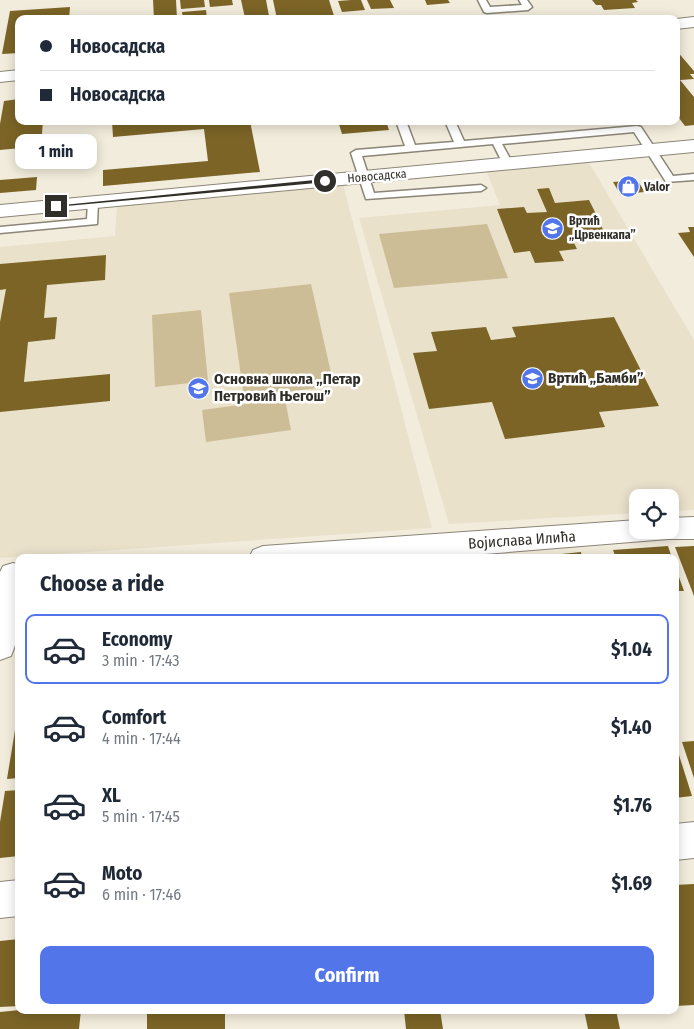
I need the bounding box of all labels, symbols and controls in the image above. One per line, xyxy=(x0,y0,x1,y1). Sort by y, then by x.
text: Новосадска xyxy=(70,35,165,58)
text: Новосадска xyxy=(70,83,165,106)
callout: 1 min xyxy=(15,134,97,168)
text: 1 min xyxy=(39,142,73,161)
street label: Новосадска xyxy=(347,166,407,186)
route start xyxy=(314,170,336,192)
shop icon: Valor xyxy=(616,175,640,199)
place label: Valor xyxy=(643,180,670,194)
route end xyxy=(45,195,67,217)
place label: Вртић „Црвенкапа” xyxy=(569,214,636,242)
school or university icon: Вртић „Црвенкапа” xyxy=(541,216,565,240)
school or university icon: Вртић „Бамби” xyxy=(520,366,544,390)
place label: Вртић „Бамби” xyxy=(548,369,643,387)
place label: Основна школа „Петар Петровић Његош” xyxy=(214,370,361,405)
school or university icon: Основна школа „Петар Петровић Његош” xyxy=(186,376,210,400)
map controls xyxy=(629,489,679,539)
button: locate xyxy=(629,489,679,539)
street label: Војислава Илића xyxy=(468,527,576,553)
text: Choose a ride xyxy=(40,570,164,597)
icon: car xyxy=(42,627,87,672)
text: Economy xyxy=(102,628,172,651)
text: $1.04 xyxy=(611,638,652,661)
text: 3 min · 17:43 xyxy=(102,651,179,670)
icon: car xyxy=(42,705,87,750)
text: Comfort xyxy=(102,706,166,729)
text: $1.40 xyxy=(611,716,652,739)
text: 4 min · 17:44 xyxy=(102,729,181,748)
icon: car xyxy=(42,783,87,828)
text: XL xyxy=(102,784,121,807)
text: $1.76 xyxy=(613,794,652,817)
text: 5 min · 17:45 xyxy=(102,807,180,826)
icon: car xyxy=(42,861,87,906)
text: Moto xyxy=(102,862,142,885)
text: $1.69 xyxy=(612,872,652,895)
text: 6 min · 17:46 xyxy=(102,885,181,904)
button: Confirm xyxy=(40,946,654,1004)

